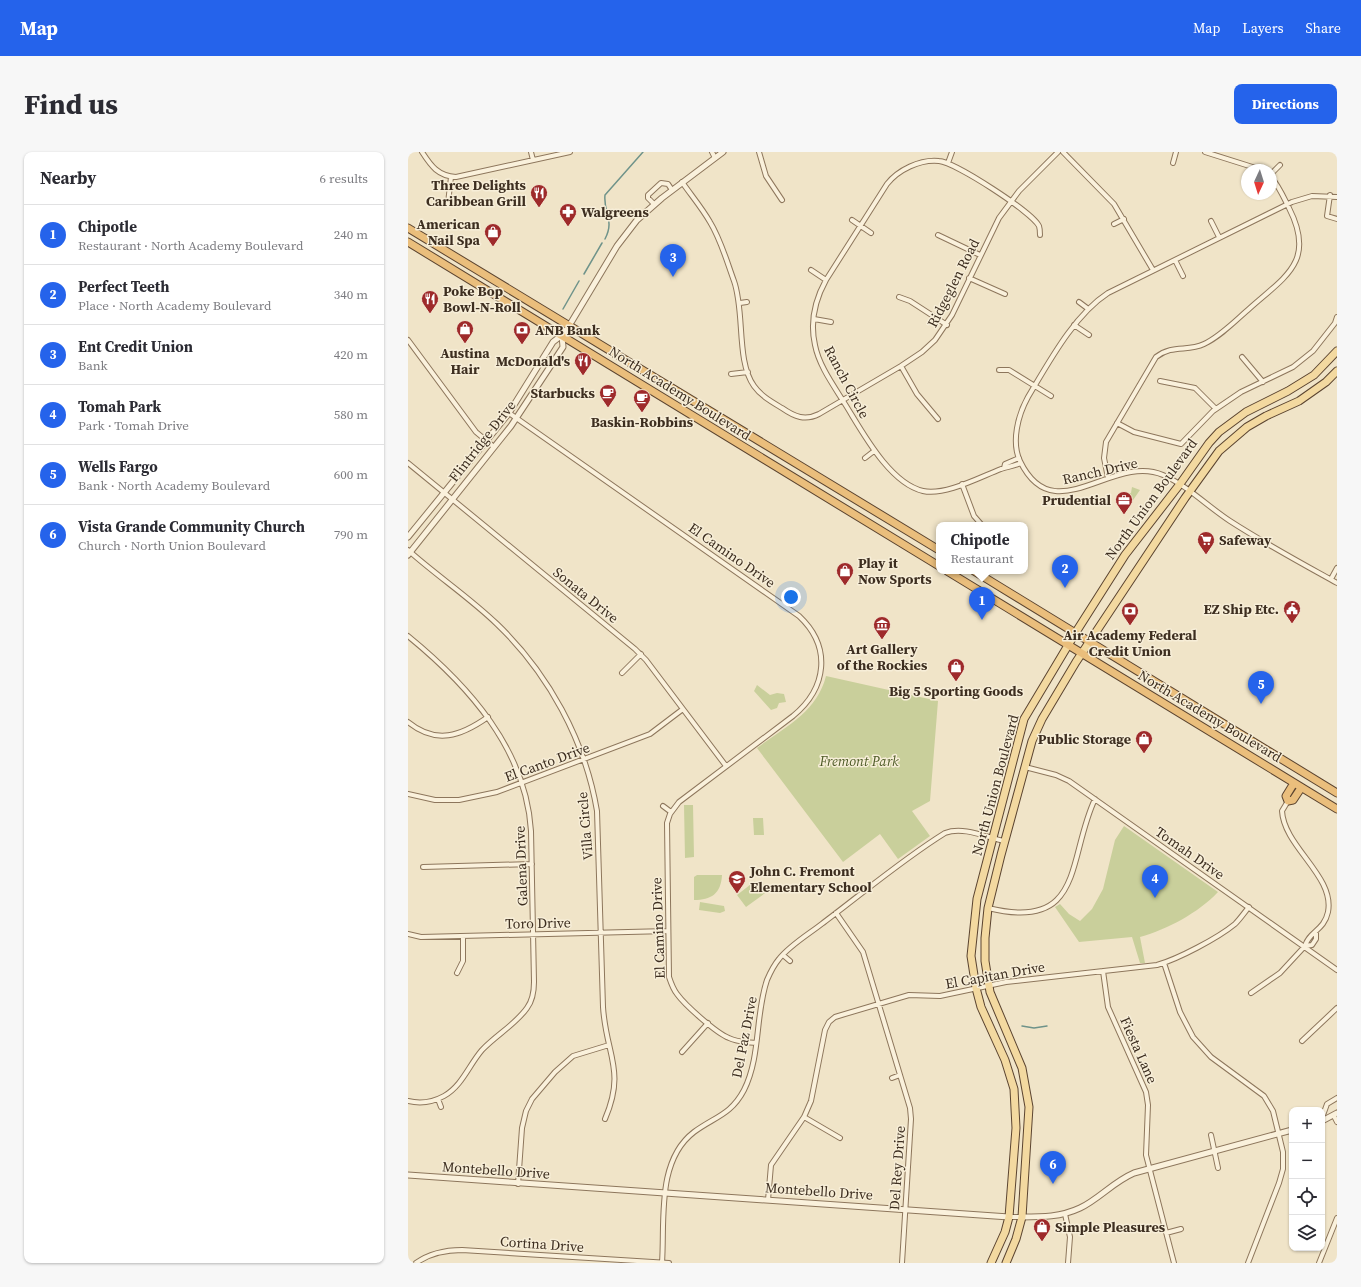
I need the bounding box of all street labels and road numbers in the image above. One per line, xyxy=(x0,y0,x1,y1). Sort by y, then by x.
street label: Ridgeglen Road xyxy=(922,235,984,331)
street label: North Academy Boulevard xyxy=(605,341,755,445)
street label: Ranch Circle xyxy=(819,342,875,422)
street label: Flintridge Drive xyxy=(444,396,520,486)
street label: North Union Boulevard xyxy=(1100,434,1202,564)
street label: Ranch Drive xyxy=(1060,453,1140,489)
street label: El Camino Drive xyxy=(685,518,779,592)
street label: Sonata Drive xyxy=(549,562,623,628)
street label: North Academy Boulevard xyxy=(1134,665,1286,767)
street label: North Union Boulevard xyxy=(967,712,1023,858)
street label: El Canto Drive xyxy=(502,737,592,787)
street label: Villa Circle xyxy=(572,791,598,861)
street label: Tomah Drive xyxy=(1151,822,1229,884)
street label: Galena Drive xyxy=(510,825,532,907)
street label: El Camino Drive xyxy=(646,877,670,979)
street label: Toro Drive xyxy=(505,912,571,934)
street label: El Capitan Drive xyxy=(944,956,1046,994)
street label: Del Paz Drive xyxy=(726,994,762,1080)
street label: Fiesta Lane xyxy=(1115,1013,1163,1087)
street label: Del Rey Drive xyxy=(884,1125,910,1211)
street label: Montebello Drive xyxy=(441,1156,551,1184)
street label: Montebello Drive xyxy=(764,1177,874,1205)
street label: Cortina Drive xyxy=(499,1231,585,1257)

